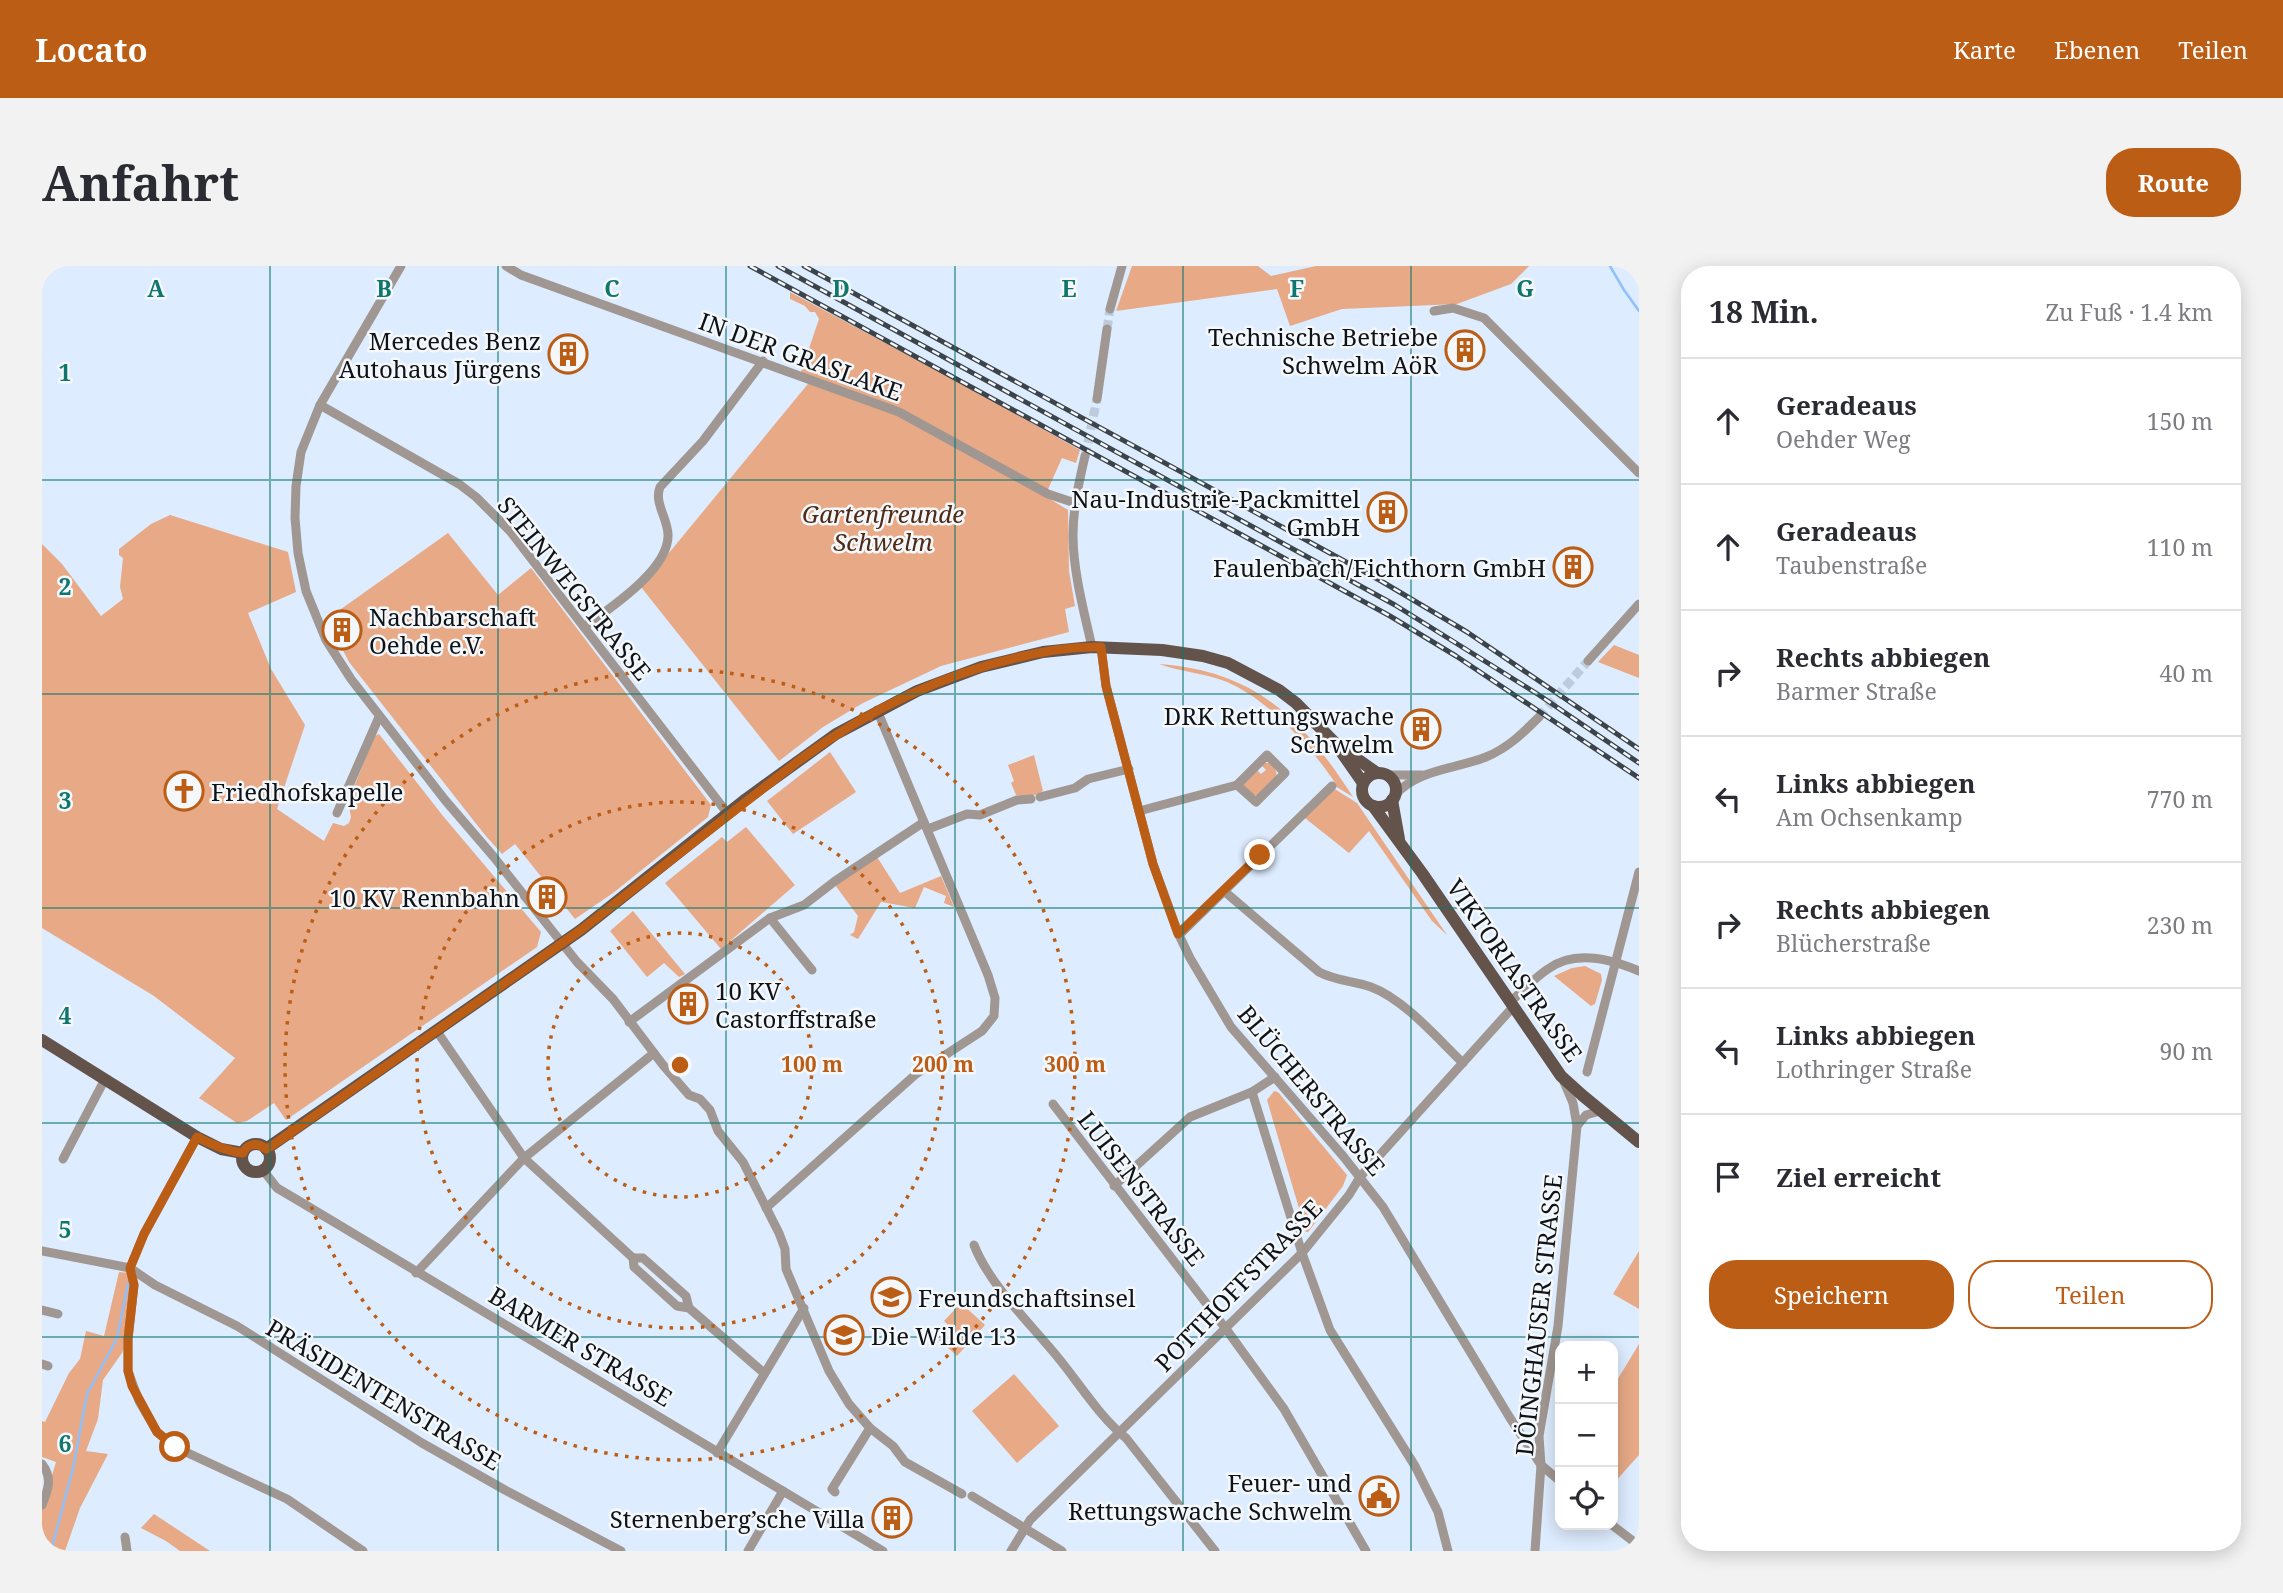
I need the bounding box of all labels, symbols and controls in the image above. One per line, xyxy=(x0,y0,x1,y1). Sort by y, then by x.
text: Locato xyxy=(35,27,148,72)
text: Karte xyxy=(1953,33,2016,66)
text: Ebenen xyxy=(2054,33,2140,66)
text: Teilen xyxy=(2178,33,2248,66)
button: Route xyxy=(2106,148,2241,217)
text: Anfahrt xyxy=(42,149,239,215)
text: A xyxy=(147,272,165,304)
text: B xyxy=(376,272,392,304)
text: C xyxy=(604,272,620,304)
text: D xyxy=(832,272,850,304)
text: E xyxy=(1061,272,1077,304)
text: F xyxy=(1290,272,1304,304)
text: G xyxy=(1516,272,1534,304)
text: 18 Min. xyxy=(1709,291,1819,332)
text: Zu Fuß · 1.4 km xyxy=(2045,296,2213,328)
street label: IN DER GRASLAKE xyxy=(695,304,907,408)
place label: Technische Betriebe Schwelm AöR xyxy=(1208,320,1438,381)
place label: Mercedes Benz Autohaus Jürgens xyxy=(339,324,541,385)
building icon: Technische Betriebe Schwelm AöR xyxy=(1444,329,1486,371)
building icon: Mercedes Benz Autohaus Jürgens xyxy=(547,333,589,375)
text: 1 xyxy=(59,356,72,388)
text: Geradeaus xyxy=(1776,387,1917,423)
icon: ahead xyxy=(1709,402,1747,440)
text: 150 m xyxy=(2147,405,2213,437)
text: Oehder Weg xyxy=(1776,423,1911,455)
place label: Nau-Industrie-Packmittel GmbH xyxy=(1071,482,1361,543)
street label: STEINWEGSTRASSE xyxy=(491,489,659,687)
building icon: Nau-Industrie-Packmittel GmbH xyxy=(1366,491,1408,533)
park label: Gartenfreunde Schwelm xyxy=(802,497,964,558)
text: Geradeaus xyxy=(1776,513,1917,549)
icon: ahead xyxy=(1709,528,1747,566)
text: 110 m xyxy=(2147,531,2213,563)
building icon: Faulenbach/Fichthorn GmbH xyxy=(1552,546,1594,588)
text: Taubenstraße xyxy=(1776,549,1927,581)
place label: Faulenbach/Fichthorn GmbH xyxy=(1213,551,1546,584)
text: 2 xyxy=(59,570,72,602)
place label: Nachbarschaft Oehde e.V. xyxy=(369,600,536,661)
building icon: Nachbarschaft Oehde e.V. xyxy=(321,609,363,651)
text: Rechts abbiegen xyxy=(1776,639,1990,675)
icon: right xyxy=(1709,654,1747,692)
text: 40 m xyxy=(2160,657,2213,689)
text: Barmer Straße xyxy=(1776,675,1937,707)
place label: DRK Rettungswache Schwelm xyxy=(1164,699,1394,760)
building icon: DRK Rettungswache Schwelm xyxy=(1400,708,1442,750)
text: Links abbiegen xyxy=(1776,765,1975,801)
church icon: Friedhofskapelle xyxy=(163,770,205,812)
place label: Friedhofskapelle xyxy=(211,775,403,808)
icon: left xyxy=(1709,780,1747,818)
text: 770 m xyxy=(2147,783,2213,815)
text: 3 xyxy=(59,784,72,816)
text: Am Ochsenkamp xyxy=(1776,801,1963,833)
route end xyxy=(1244,839,1275,870)
street label: VIKTORIASTRASSE xyxy=(1439,872,1591,1068)
building icon: 10 KV Rennbahn xyxy=(526,876,568,918)
place label: 10 KV Rennbahn xyxy=(329,881,520,914)
text: Rechts abbiegen xyxy=(1776,891,1990,927)
icon: right xyxy=(1709,906,1747,944)
text: 230 m xyxy=(2147,909,2213,941)
text: Blücherstraße xyxy=(1776,927,1931,959)
place label: 10 KV Castorffstraße xyxy=(715,974,877,1035)
building icon: 10 KV Castorffstraße xyxy=(667,983,709,1025)
street label: BLÜCHERSTRASSE xyxy=(1231,998,1393,1182)
text: 4 xyxy=(59,999,72,1031)
text: Links abbiegen xyxy=(1776,1017,1975,1053)
icon: left xyxy=(1709,1032,1747,1070)
text: 90 m xyxy=(2160,1035,2213,1067)
text: 100 m xyxy=(781,1050,843,1078)
text: 200 m xyxy=(912,1050,974,1078)
text: 300 m xyxy=(1044,1050,1106,1078)
centre of rings xyxy=(668,1053,692,1077)
text: Lothringer Straße xyxy=(1776,1053,1972,1085)
street label: LUISENSTRASSE xyxy=(1071,1104,1213,1272)
icon: arrive xyxy=(1709,1158,1747,1196)
text: Ziel erreicht xyxy=(1776,1159,1941,1195)
street label: DÖINGHAUSER STRASSE xyxy=(1507,1172,1569,1458)
street label: POTTHOFFSTRASSE xyxy=(1147,1192,1329,1378)
text: 5 xyxy=(59,1213,72,1245)
button: Speichern xyxy=(1709,1260,1954,1329)
button: Teilen xyxy=(1968,1260,2213,1329)
school or university icon: Freundschaftsinsel xyxy=(870,1276,912,1318)
street label: BARMER STRASSE xyxy=(483,1278,679,1414)
place label: Freundschaftsinsel xyxy=(918,1281,1136,1314)
street label: PRÄSIDENTENSTRASSE xyxy=(260,1311,508,1477)
school or university icon: Die Wilde 13 xyxy=(823,1314,865,1356)
place label: Die Wilde 13 xyxy=(871,1319,1016,1352)
map controls xyxy=(1555,1341,1618,1530)
button: + xyxy=(1555,1341,1618,1404)
button: − xyxy=(1555,1404,1618,1467)
text: 6 xyxy=(59,1427,72,1459)
route start xyxy=(159,1431,190,1462)
place label: Feuer- und Rettungswache Schwelm xyxy=(1068,1466,1352,1527)
button: locate xyxy=(1555,1467,1618,1530)
public building icon: Feuer- und Rettungswache Schwelm xyxy=(1358,1475,1400,1517)
building icon: Sternenberg’sche Villa xyxy=(871,1497,913,1539)
place label: Sternenberg’sche Villa xyxy=(610,1502,865,1535)

